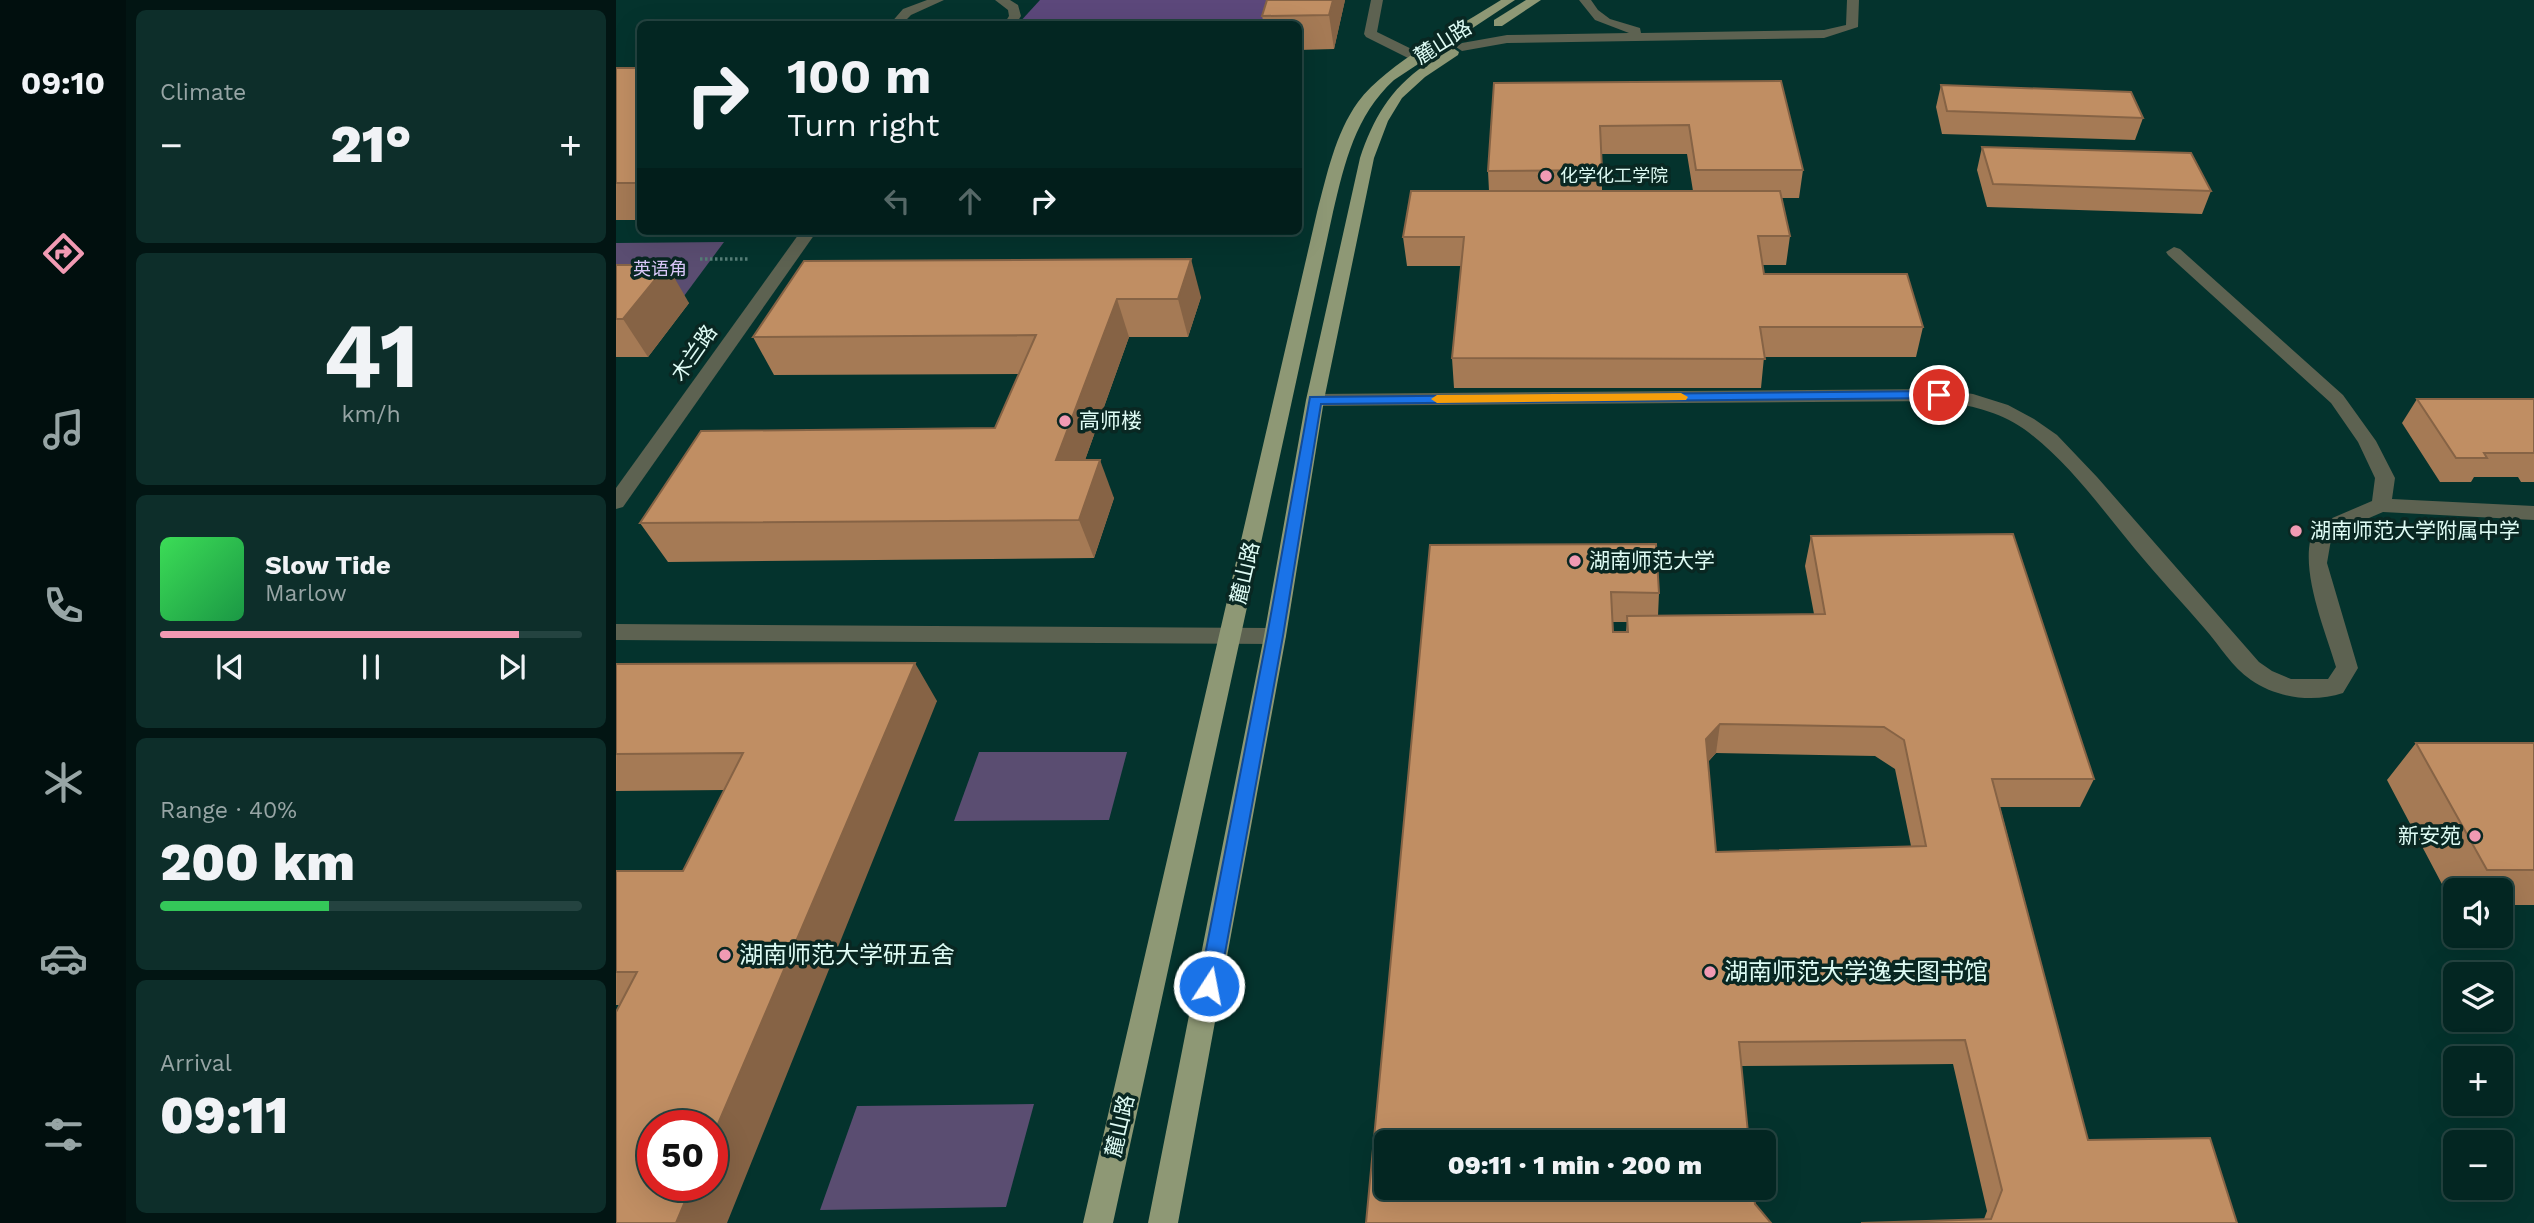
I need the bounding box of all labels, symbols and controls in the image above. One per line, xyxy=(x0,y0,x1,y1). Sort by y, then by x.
street label: 麓山路 xyxy=(1409,14,1476,69)
text: 100 m xyxy=(787,47,931,105)
icon: right xyxy=(672,49,763,140)
text: 09:10 xyxy=(21,64,105,102)
text: Climate xyxy=(160,79,246,106)
text: Turn right xyxy=(787,106,939,144)
text: 21° xyxy=(331,114,411,175)
text: − xyxy=(160,123,183,167)
text: + xyxy=(559,123,582,167)
place label: 化学化工学院 xyxy=(1560,165,1668,186)
marker: 化学化工学院 xyxy=(1538,168,1554,184)
icon: left xyxy=(878,182,916,220)
icon: ahead xyxy=(951,182,989,220)
icon: right xyxy=(1024,182,1062,220)
icon: directions xyxy=(39,229,88,278)
park label: 英语角 xyxy=(633,258,687,279)
text: 41 xyxy=(323,302,419,409)
street label: 木兰路 xyxy=(665,320,722,386)
pin xyxy=(1909,365,1969,425)
icon: arrive xyxy=(1920,376,1958,414)
text: km/h xyxy=(341,401,401,428)
icon: music xyxy=(39,405,88,454)
place label: 高师楼 xyxy=(1079,408,1142,433)
marker: 高师楼 xyxy=(1057,413,1073,429)
place label: 湖南师范大学附属中学 xyxy=(2310,518,2520,543)
marker: 湖南师范大学附属中学 xyxy=(2288,523,2304,539)
street label: 麓山路 xyxy=(1225,539,1264,606)
place label: 湖南师范大学 xyxy=(1589,548,1715,573)
text: Slow Tide xyxy=(265,550,391,580)
marker: 湖南师范大学 xyxy=(1567,553,1583,569)
text: Marlow xyxy=(265,580,347,607)
icon: phone xyxy=(39,581,88,630)
icon: previous xyxy=(211,648,249,686)
icon: pause xyxy=(352,648,390,686)
icon: next xyxy=(493,648,531,686)
icon: climate xyxy=(39,758,88,807)
text: Range · 40% xyxy=(160,797,297,824)
place label: 新安苑 xyxy=(2398,823,2461,848)
marker: 新安苑 xyxy=(2467,828,2483,844)
text: 200 km xyxy=(160,832,355,893)
map controls xyxy=(2443,878,2513,1200)
button: sound xyxy=(2443,878,2513,948)
icon: car xyxy=(39,934,88,983)
place label: 湖南师范大学研五舍 xyxy=(739,941,955,969)
marker: 湖南师范大学研五舍 xyxy=(717,947,733,963)
position arrow xyxy=(1172,949,1246,1023)
place label: 湖南师范大学逸夫图书馆 xyxy=(1724,958,1988,986)
button: layers xyxy=(2443,962,2513,1032)
marker: 湖南师范大学逸夫图书馆 xyxy=(1702,964,1718,980)
button: + xyxy=(2443,1046,2513,1116)
text: Arrival xyxy=(160,1050,232,1077)
text: 09:11 xyxy=(160,1085,288,1146)
street label: 麓山路 xyxy=(1100,1092,1139,1159)
icon: filters xyxy=(39,1110,88,1159)
speed limit sign: 50 xyxy=(637,1110,728,1201)
button: − xyxy=(2443,1130,2513,1200)
text: 09:11 · 1 min · 200 m xyxy=(1448,1150,1702,1180)

